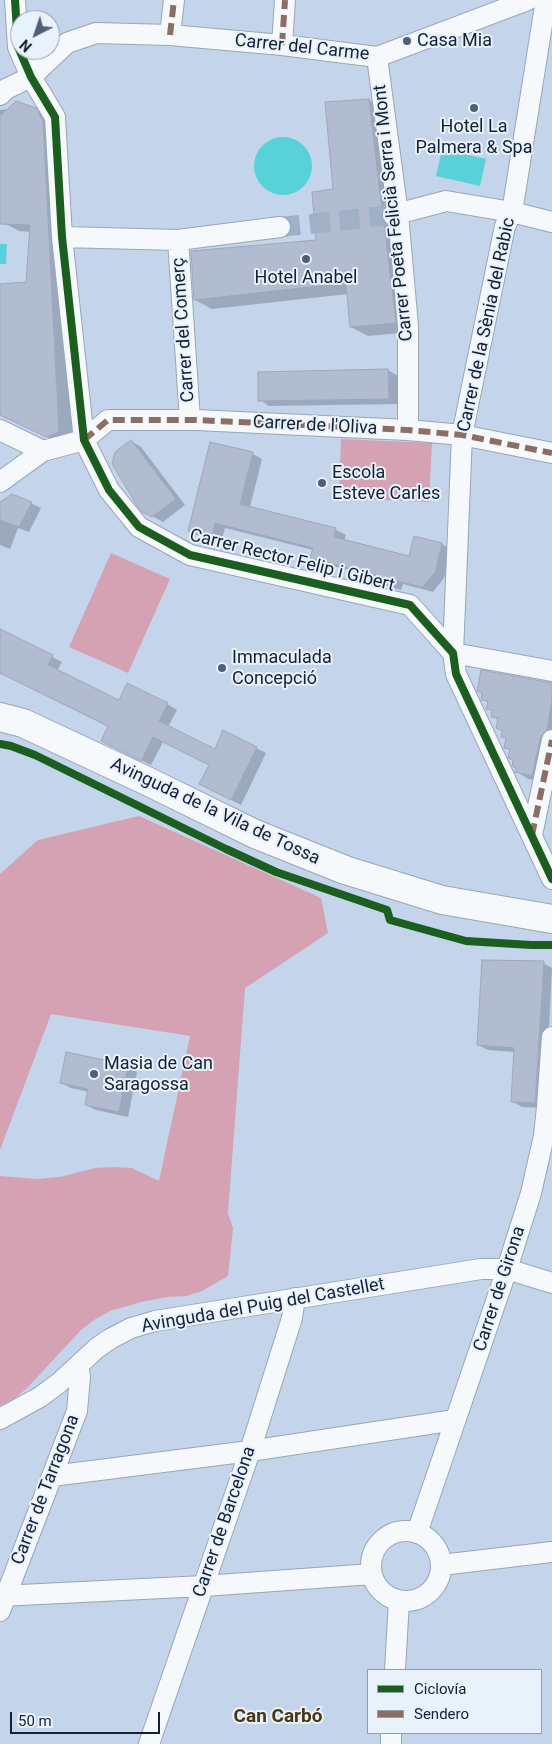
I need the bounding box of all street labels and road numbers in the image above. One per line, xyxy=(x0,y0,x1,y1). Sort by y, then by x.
street label: Carrer del Carme xyxy=(234,30,370,66)
street label: Carrer Poeta Felicià Serra i Mont xyxy=(370,84,418,342)
street label: Carrer de la Sènia del Rabic xyxy=(454,216,520,434)
street label: Carrer del Comerç xyxy=(168,257,200,403)
street label: Carrer de l'Oliva xyxy=(252,412,378,440)
street label: Carrer Rector Felip i Gibert xyxy=(187,525,397,597)
street label: Avinguda de la Vila de Tossa xyxy=(107,754,323,870)
street label: Carrer de Girona xyxy=(470,1224,530,1354)
street label: Avinguda del Puig del Castellet xyxy=(140,1274,386,1338)
street label: Carrer de Tarragona xyxy=(7,1412,85,1568)
street label: Carrer de Barcelona xyxy=(189,1444,261,1600)

